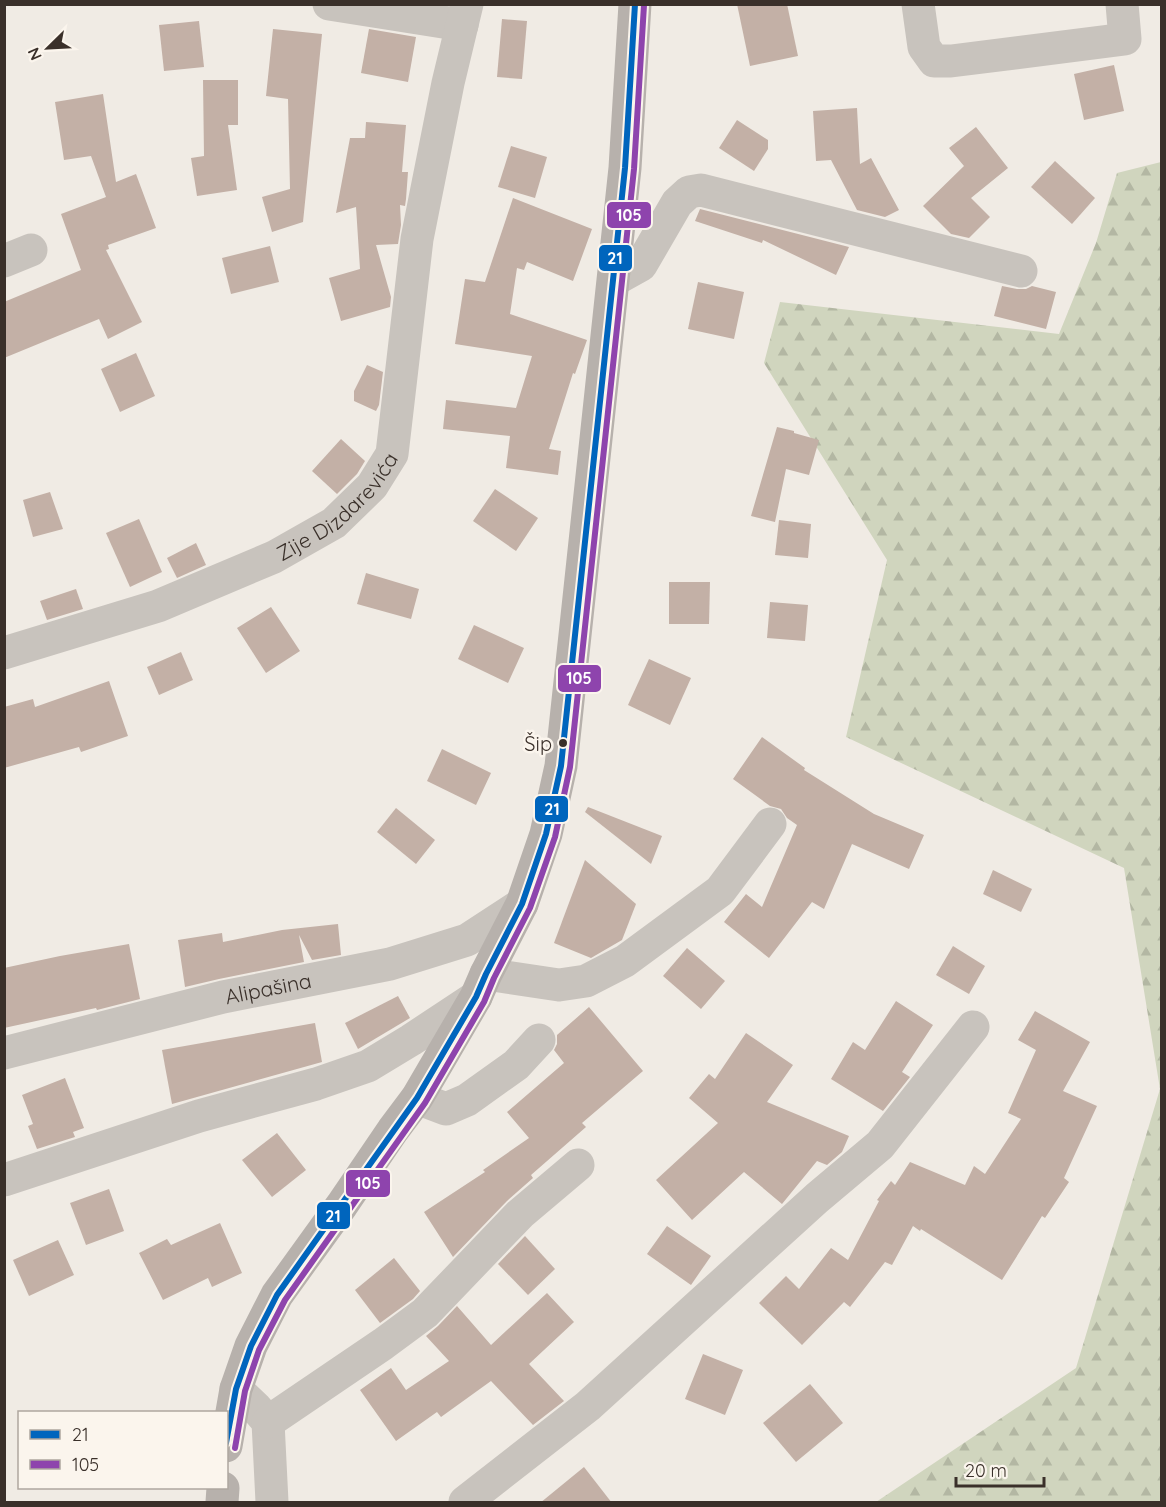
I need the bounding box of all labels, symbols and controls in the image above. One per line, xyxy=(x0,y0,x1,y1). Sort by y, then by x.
north arrow xyxy=(18,18,78,78)
text: N xyxy=(23,45,46,64)
line badge: 105 xyxy=(606,201,652,229)
text: 105 xyxy=(616,205,642,225)
line badge: 21 xyxy=(598,244,633,272)
text: 21 xyxy=(607,248,623,268)
street label: Zije Dizdarevića xyxy=(272,447,403,566)
line badge: 105 xyxy=(557,664,602,693)
text: 105 xyxy=(566,668,592,688)
place label: Šip xyxy=(524,731,552,756)
marker: Šip xyxy=(557,737,569,749)
line badge: 21 xyxy=(534,795,569,823)
text: 21 xyxy=(544,799,560,819)
street label: Alipašina xyxy=(223,967,314,1009)
line badge: 105 xyxy=(345,1169,391,1198)
text: 105 xyxy=(355,1173,381,1193)
line badge: 21 xyxy=(316,1201,351,1230)
text: 21 xyxy=(325,1206,341,1226)
legend xyxy=(18,1411,228,1489)
text: 21 xyxy=(72,1423,89,1446)
scale bar xyxy=(956,1450,1044,1488)
text: 105 xyxy=(72,1453,99,1476)
text: 20 m xyxy=(965,1459,1007,1482)

